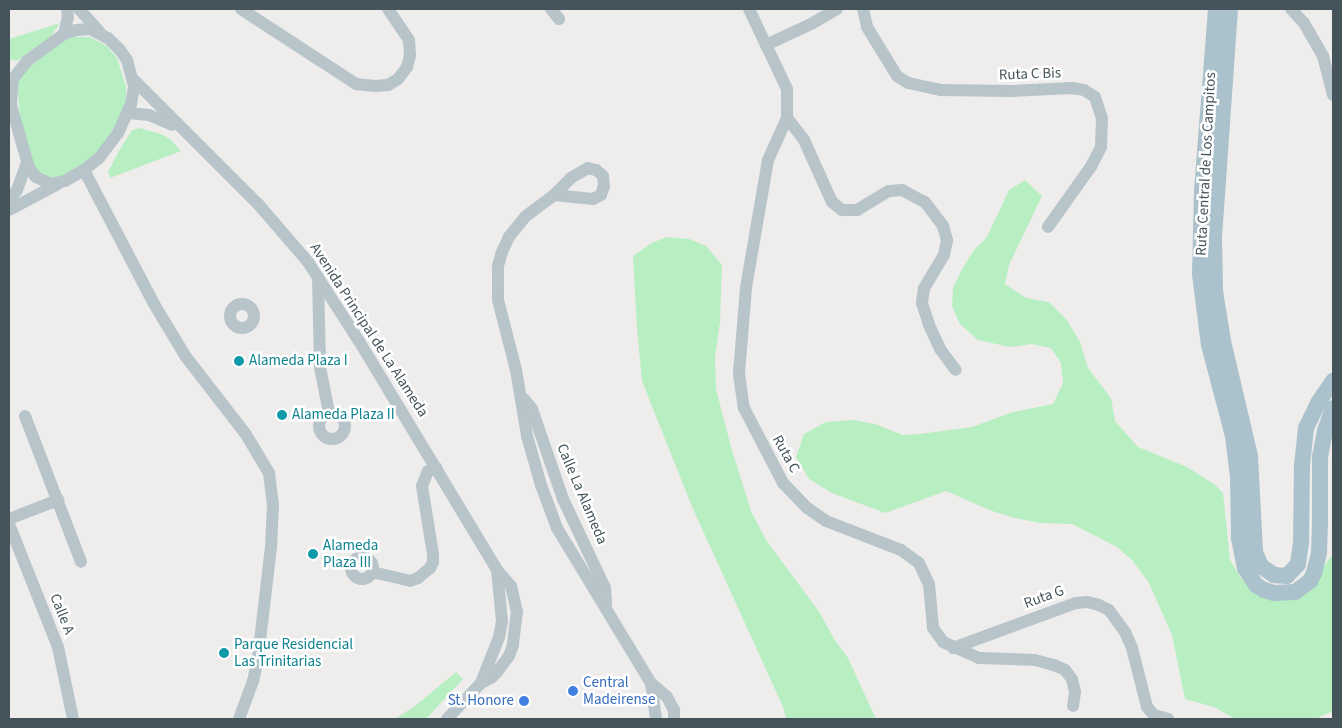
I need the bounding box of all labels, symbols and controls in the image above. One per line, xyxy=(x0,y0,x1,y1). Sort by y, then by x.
street label: Ruta C Bis xyxy=(999,64,1061,84)
street label: Ruta Central de Los Campitos xyxy=(1192,72,1220,256)
street label: Avenida Principal de La Alameda xyxy=(306,240,432,420)
place label: Alameda Plaza I xyxy=(249,352,348,370)
marker: Alameda Plaza I xyxy=(233,355,245,367)
place label: Alameda Plaza II xyxy=(292,406,395,424)
marker: Alameda Plaza II xyxy=(276,409,288,421)
street label: Ruta C xyxy=(768,432,804,476)
street label: Calle La Alameda xyxy=(553,441,611,547)
place label: Alameda Plaza III xyxy=(323,536,378,571)
marker: Alameda Plaza III xyxy=(307,548,319,560)
street label: Ruta G xyxy=(1022,581,1066,613)
street label: Calle A xyxy=(46,591,78,637)
place label: Parque Residencial Las Trinitarias xyxy=(234,635,353,670)
marker: Parque Residencial Las Trinitarias xyxy=(218,647,230,659)
place label: Central Madeirense xyxy=(583,673,655,708)
marker: Central Madeirense xyxy=(567,685,579,697)
place label: St. Honore xyxy=(448,692,514,710)
marker: St. Honore xyxy=(518,695,530,707)

